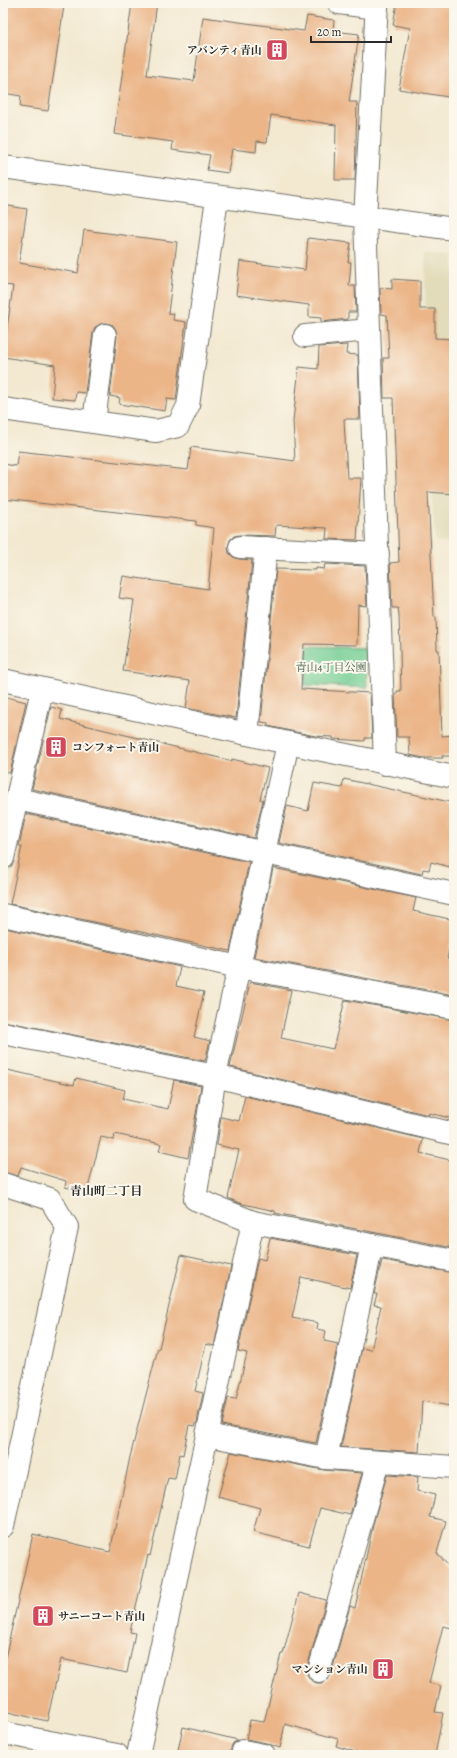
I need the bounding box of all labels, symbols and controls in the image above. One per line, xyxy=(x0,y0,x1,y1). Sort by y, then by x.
scale bar xyxy=(311,18,391,44)
text: 20 m xyxy=(317,24,341,40)
building icon: アバンティ青山 xyxy=(264,37,290,63)
place label: アバンティ青山 xyxy=(187,43,262,58)
park label: 青山4丁目公園 xyxy=(296,660,366,675)
building icon: コンフォート青山 xyxy=(43,734,69,760)
place label: コンフォート青山 xyxy=(72,740,159,755)
district label: 青山町二丁目 xyxy=(70,1183,142,1199)
building icon: サニーコート青山 xyxy=(30,1603,56,1629)
place label: サニーコート青山 xyxy=(58,1609,146,1624)
building icon: マンション青山 xyxy=(370,1656,396,1682)
place label: マンション青山 xyxy=(291,1662,368,1677)

